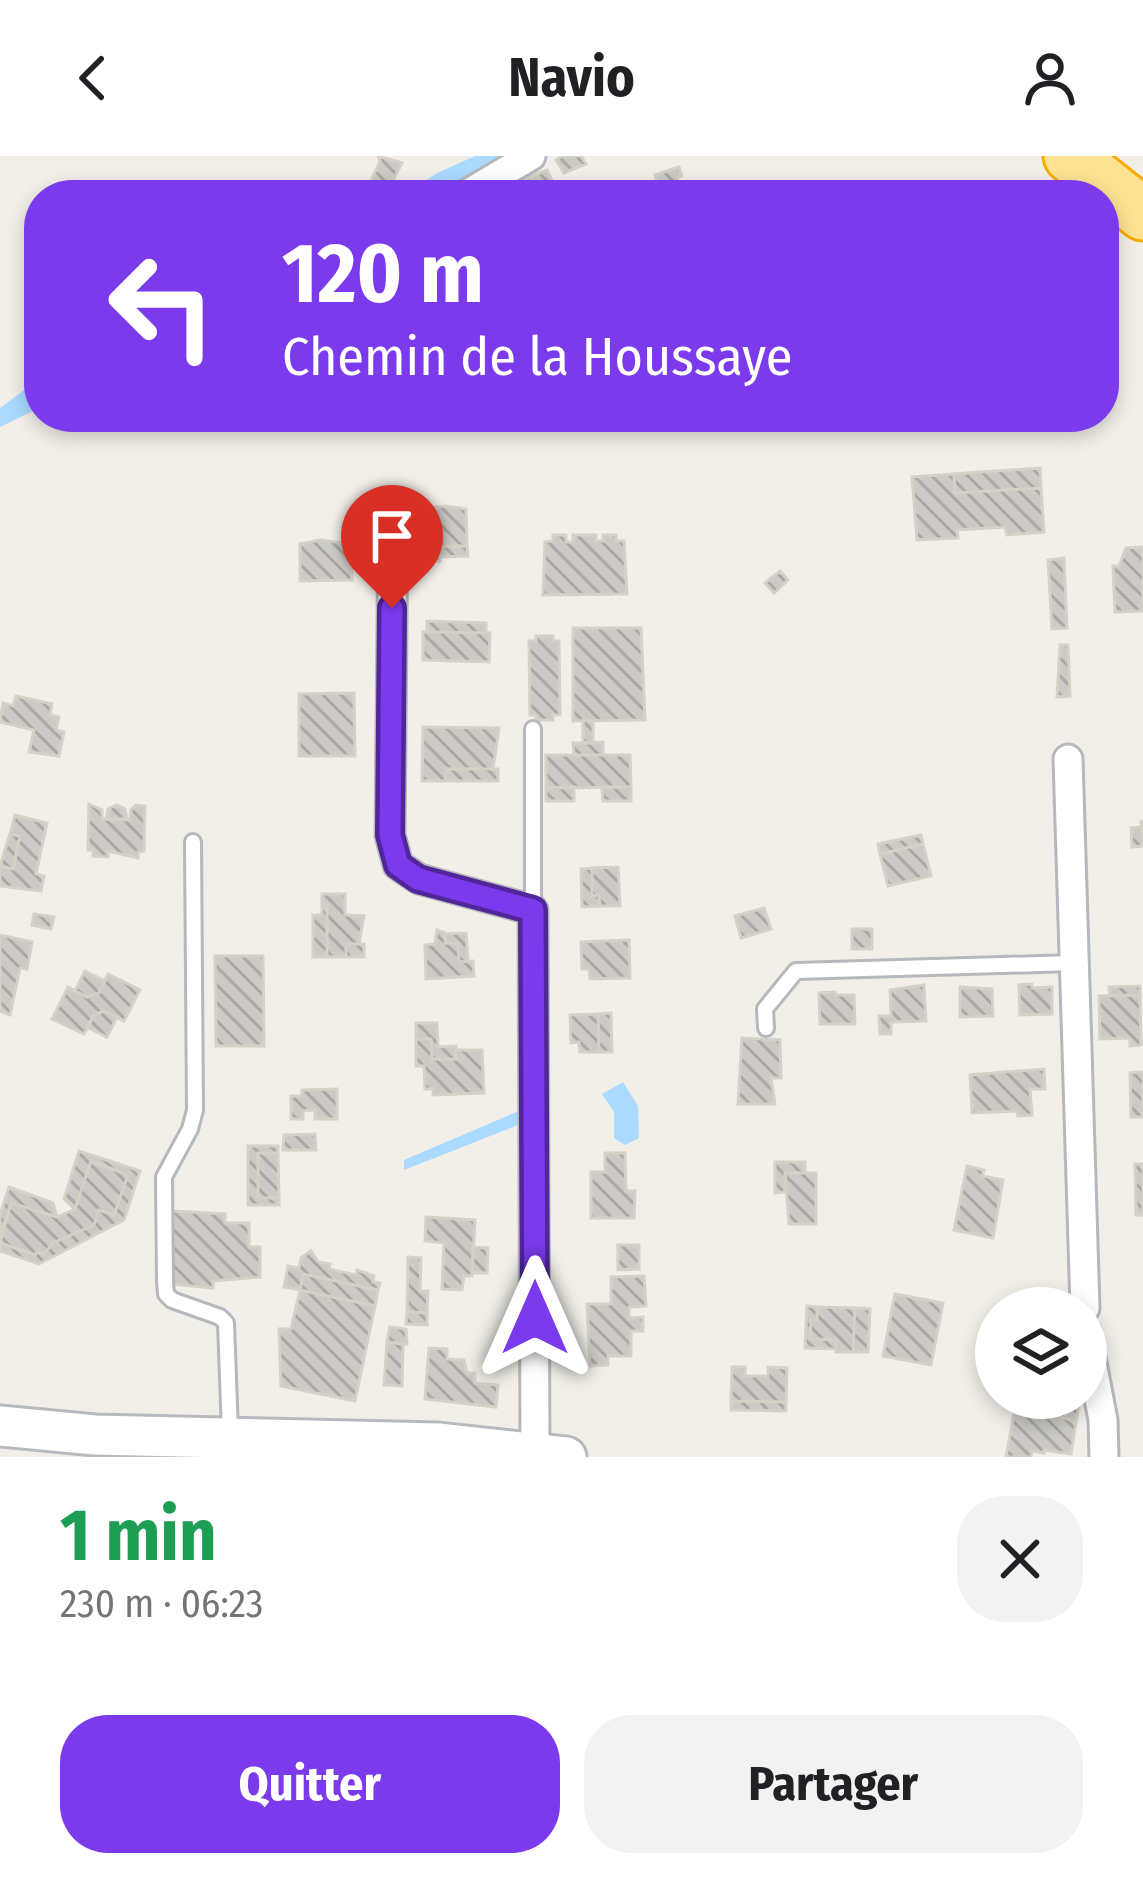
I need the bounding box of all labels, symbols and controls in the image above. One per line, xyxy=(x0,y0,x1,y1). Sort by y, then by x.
icon: back xyxy=(60,45,126,111)
icon: person xyxy=(1017,45,1083,111)
text: Navio xyxy=(508,46,635,110)
text: 120 m xyxy=(282,223,484,324)
icon: left xyxy=(84,228,240,384)
text: Chemin de la Houssaye xyxy=(282,325,793,389)
pin xyxy=(341,485,443,608)
icon: arrive xyxy=(359,503,425,569)
position arrow xyxy=(472,1255,598,1381)
map controls xyxy=(975,1287,1107,1419)
button: layers xyxy=(975,1287,1107,1419)
text: 1 min xyxy=(60,1493,217,1579)
button: close xyxy=(957,1496,1083,1622)
text: 230 m · 06:23 xyxy=(60,1581,263,1627)
button: Quitter xyxy=(60,1715,560,1853)
button: Partager xyxy=(584,1715,1083,1853)

